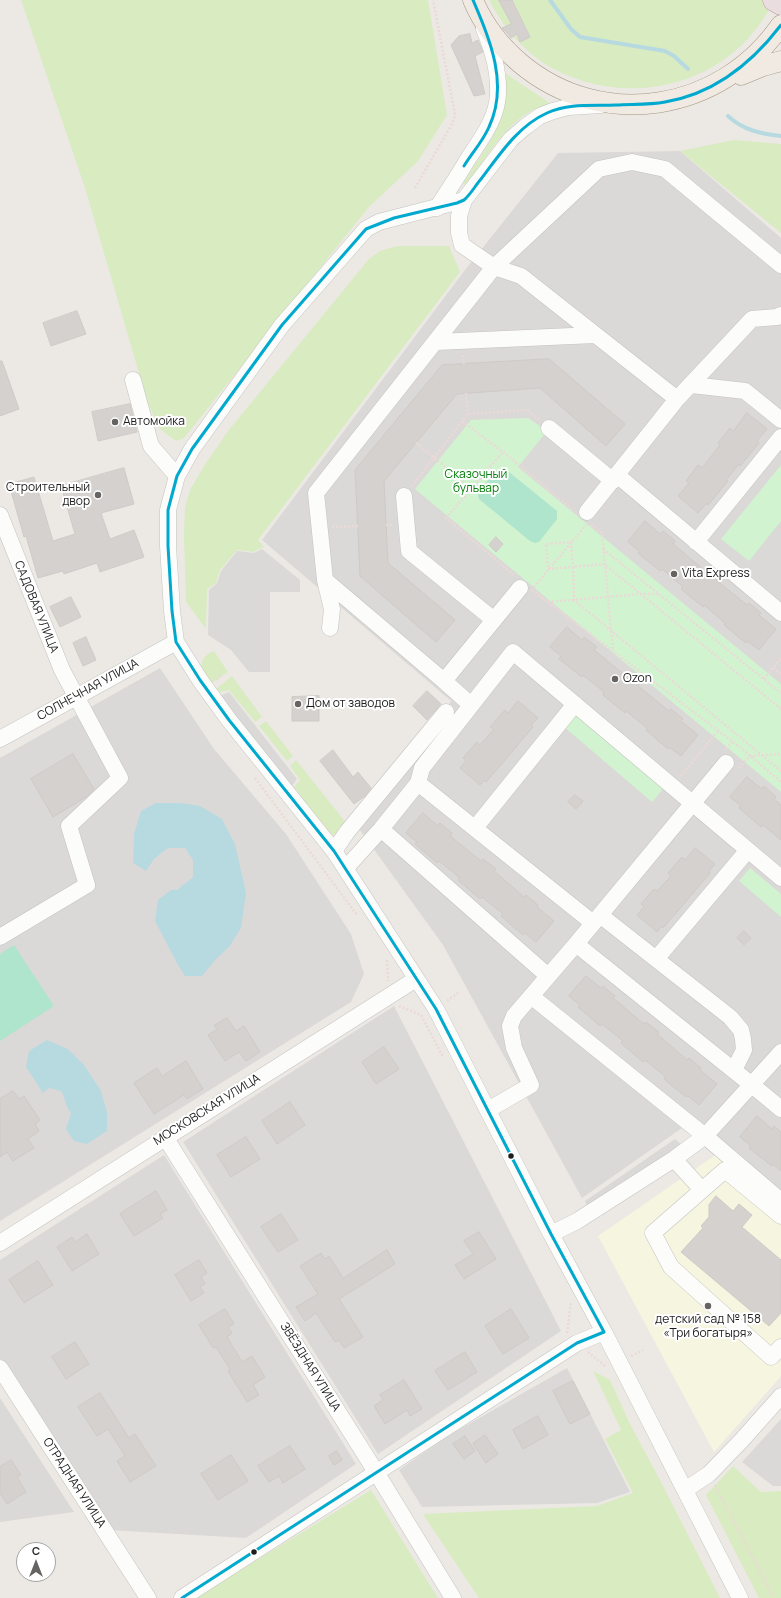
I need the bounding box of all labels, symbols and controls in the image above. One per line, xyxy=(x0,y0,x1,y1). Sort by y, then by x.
place label: Автомойка xyxy=(123,415,185,429)
marker: Автомойка xyxy=(110,417,120,427)
park label: Сказочный бульвар xyxy=(445,468,507,496)
place label: Строительный двор xyxy=(6,481,90,509)
marker: Строительный двор xyxy=(93,490,103,500)
street label: САДОВАЯ УЛИЦА xyxy=(11,559,61,655)
place label: Vita Express xyxy=(682,567,750,581)
marker: Vita Express xyxy=(669,569,679,579)
street label: СОЛНЕЧНАЯ УЛИЦА xyxy=(35,656,141,724)
place label: Ozon xyxy=(623,672,652,686)
marker: Ozon xyxy=(610,674,620,684)
place label: Дом от заводов xyxy=(306,697,395,711)
marker: Дом от заводов xyxy=(293,699,303,709)
street label: МОСКОВСКАЯ УЛИЦА xyxy=(151,1071,263,1149)
unlabelled marker xyxy=(506,1151,516,1161)
marker: детский сад № 158 «Три богатыря» xyxy=(703,1301,713,1311)
place label: детский сад № 158 «Три богатыря» xyxy=(655,1313,761,1341)
street label: ЗВЁЗДНАЯ УЛИЦА xyxy=(277,1320,343,1414)
street label: ОТРАДНАЯ УЛИЦА xyxy=(39,1435,109,1531)
north arrow xyxy=(16,1542,56,1582)
text: С xyxy=(32,1543,40,1558)
unlabelled marker xyxy=(249,1547,259,1557)

